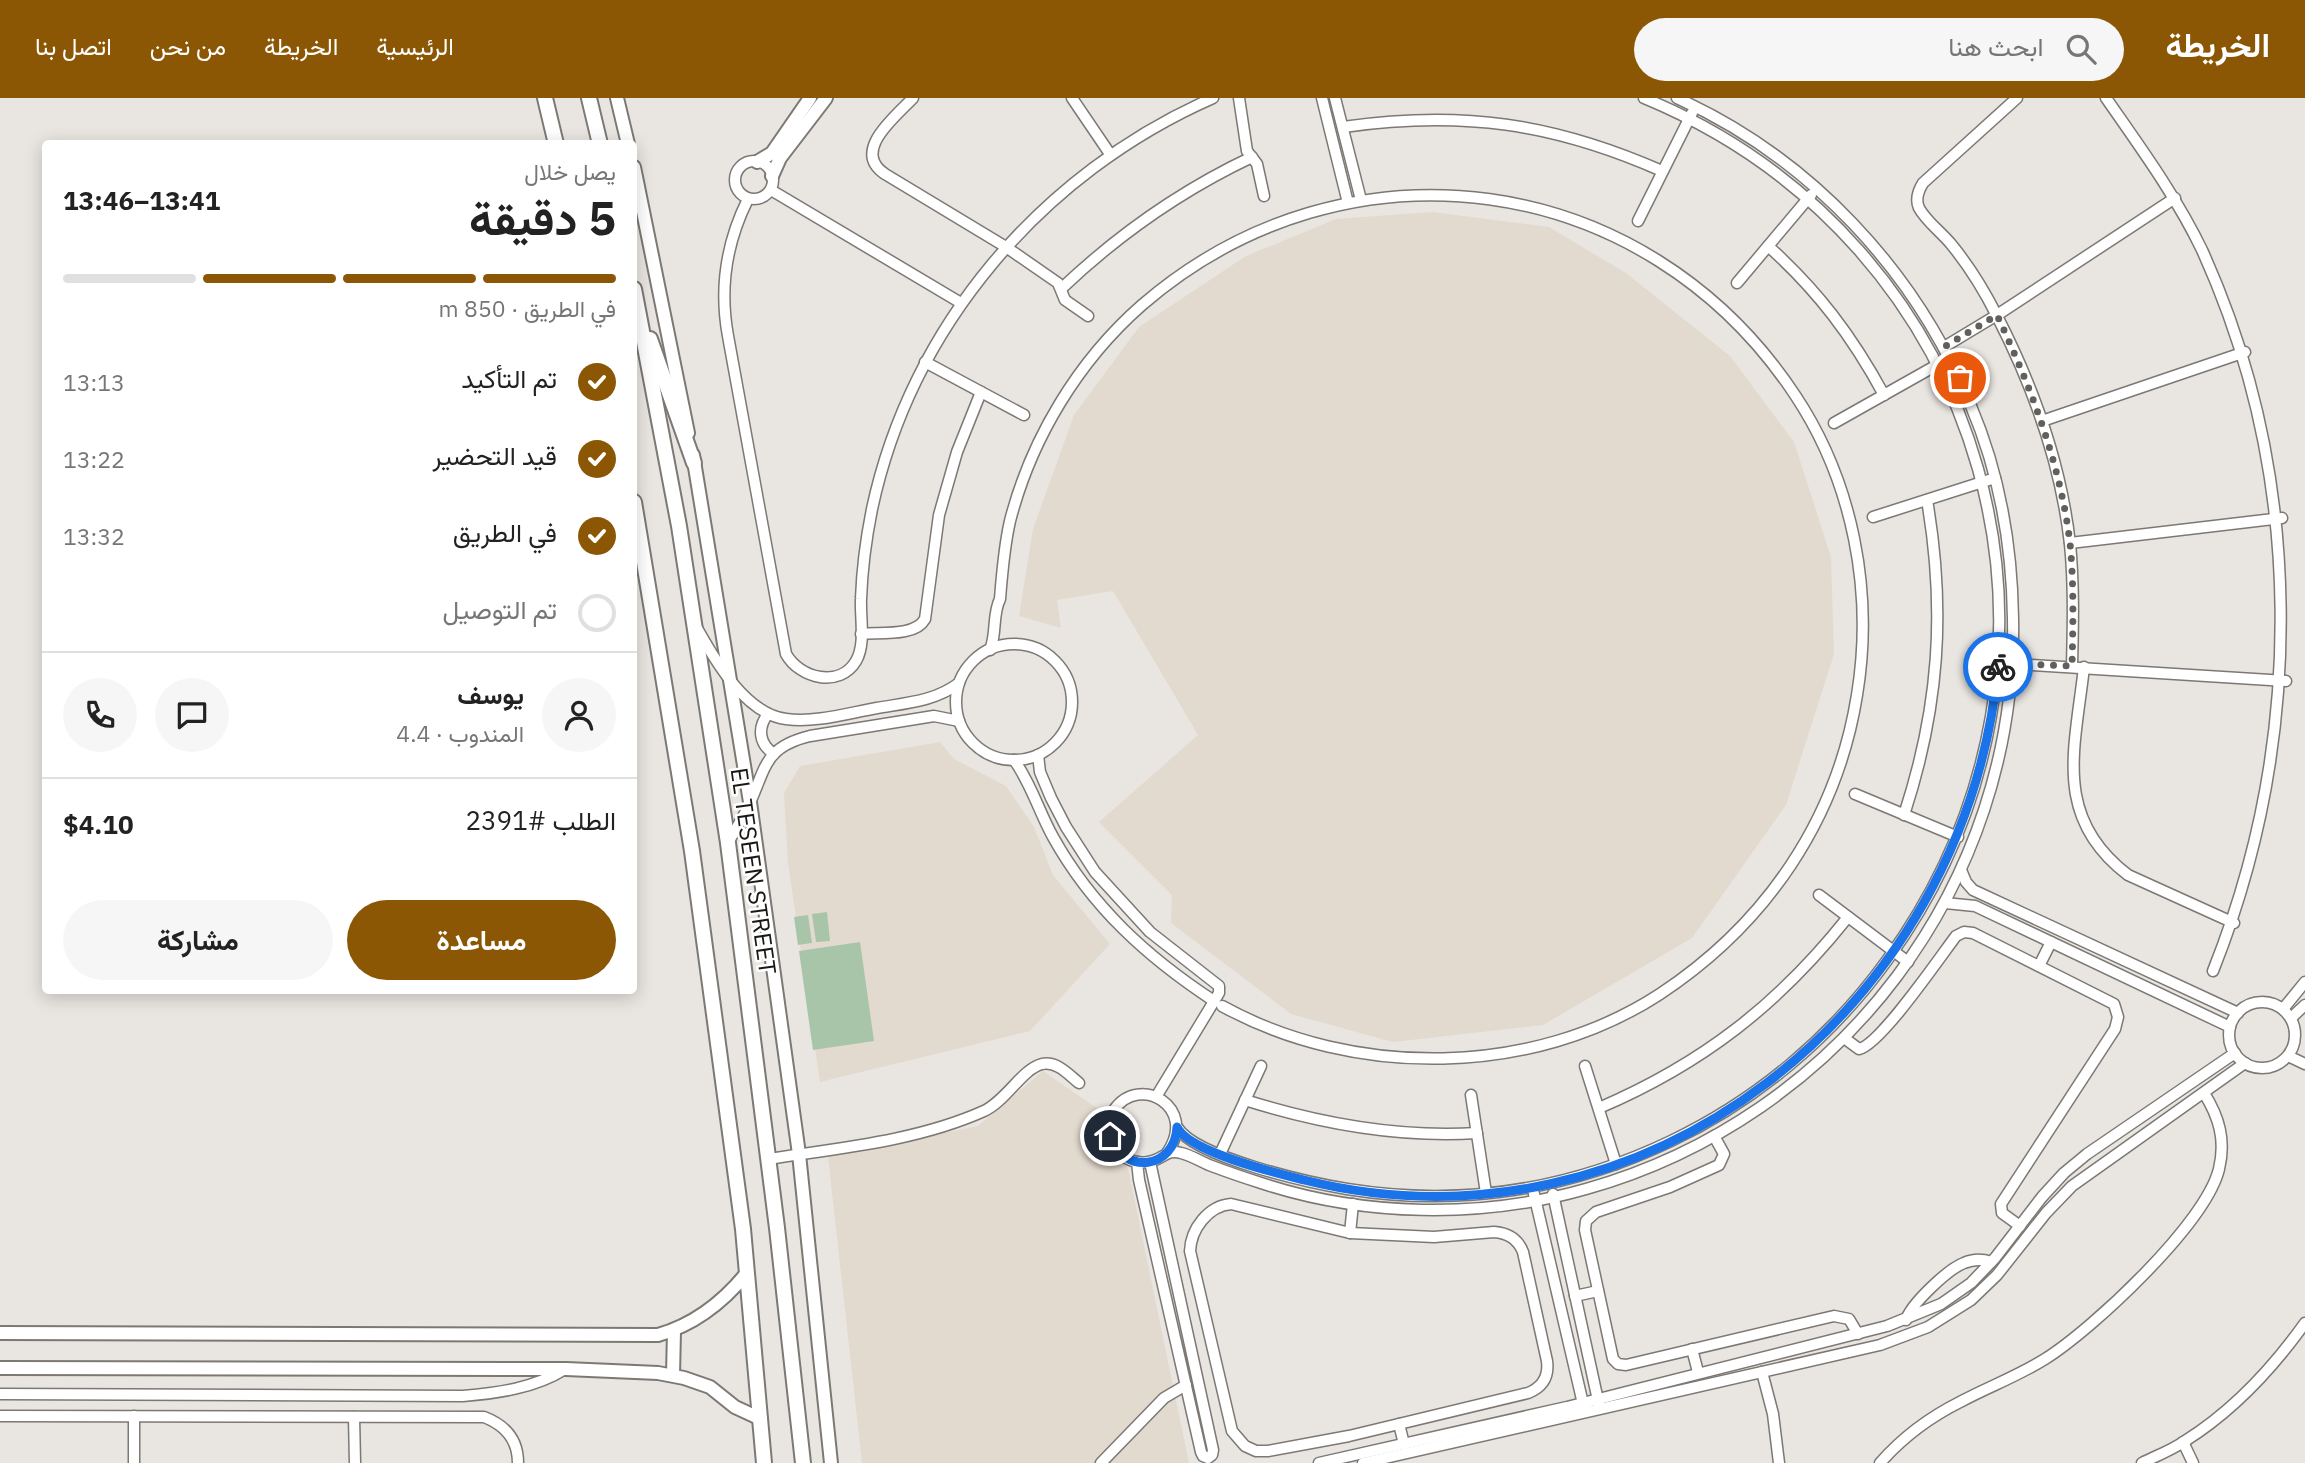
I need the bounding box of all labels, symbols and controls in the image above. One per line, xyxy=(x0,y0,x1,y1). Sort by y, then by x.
search box xyxy=(1634,18,2124,81)
text: الخريطة xyxy=(2166,23,2270,66)
text: ابحث هنا xyxy=(1948,29,2044,63)
text: اتصل بنا xyxy=(35,30,112,62)
text: من نحن xyxy=(150,30,226,62)
text: الخريطة xyxy=(264,30,338,62)
text: الرئيسية xyxy=(376,30,454,62)
icon: search xyxy=(2062,30,2100,68)
text: يصل خلال xyxy=(524,156,616,186)
text: 13:41–13:46 xyxy=(63,183,220,217)
text: 5 دقيقة xyxy=(469,188,616,248)
text: في الطريق · 850 m xyxy=(439,293,616,323)
pin xyxy=(1930,348,1990,408)
icon: bag xyxy=(1941,359,1979,397)
text: تم التأكيد xyxy=(461,361,557,395)
icon: check xyxy=(578,363,616,401)
text: 13:13 xyxy=(63,367,125,397)
text: قيد التحضير xyxy=(432,438,557,472)
icon: check xyxy=(578,440,616,478)
text: 13:22 xyxy=(63,444,125,474)
text: في الطريق xyxy=(453,515,557,549)
icon: check xyxy=(578,517,616,555)
text: 13:32 xyxy=(63,521,125,551)
text: تم التوصيل xyxy=(443,592,557,626)
courier xyxy=(1963,632,2033,702)
icon: bike xyxy=(1979,648,2017,686)
text: يوسف xyxy=(457,677,524,711)
button: phone xyxy=(63,678,137,752)
button: chat xyxy=(155,678,229,752)
button: person xyxy=(542,678,616,752)
text: المندوب · 4.4 xyxy=(396,718,524,748)
street label: EL TESEEN STREET xyxy=(724,765,784,977)
text: الطلب #2391 xyxy=(465,803,616,837)
text: $4.10 xyxy=(63,807,134,841)
button: مشاركة xyxy=(63,900,333,980)
button: مساعدة xyxy=(347,900,616,980)
pin xyxy=(1080,1106,1140,1166)
icon: home xyxy=(1091,1117,1129,1155)

